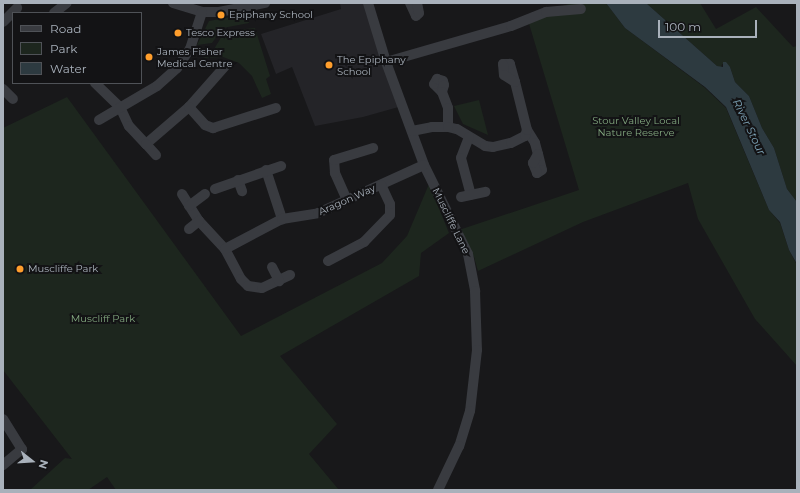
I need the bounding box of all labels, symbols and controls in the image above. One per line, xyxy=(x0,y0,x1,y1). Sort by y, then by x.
place label: Epiphany School xyxy=(229,9,313,21)
marker: Epiphany School xyxy=(216,10,226,20)
legend xyxy=(12,12,142,84)
scale bar xyxy=(660,12,759,38)
text: 100 m xyxy=(665,19,701,34)
text: Road xyxy=(50,21,81,36)
place label: Tesco Express xyxy=(186,27,255,39)
marker: Tesco Express xyxy=(173,28,183,38)
text: Park xyxy=(50,41,77,56)
place label: James Fisher Medical Centre xyxy=(157,45,233,68)
marker: James Fisher Medical Centre xyxy=(144,52,154,62)
place label: The Epiphany School xyxy=(337,53,406,76)
marker: The Epiphany School xyxy=(324,60,334,70)
text: Water xyxy=(50,61,86,76)
water label: River Stour xyxy=(730,97,768,157)
park label: Stour Valley Local Nature Reserve xyxy=(592,114,680,138)
street label: Aragon Way xyxy=(317,182,377,218)
street label: Muscliffe Lane xyxy=(430,186,472,256)
place label: Muscliffe Park xyxy=(28,263,98,275)
marker: Muscliffe Park xyxy=(15,264,25,274)
park label: Muscliff Park xyxy=(71,313,135,325)
north arrow xyxy=(12,441,52,481)
text: N xyxy=(35,458,51,471)

